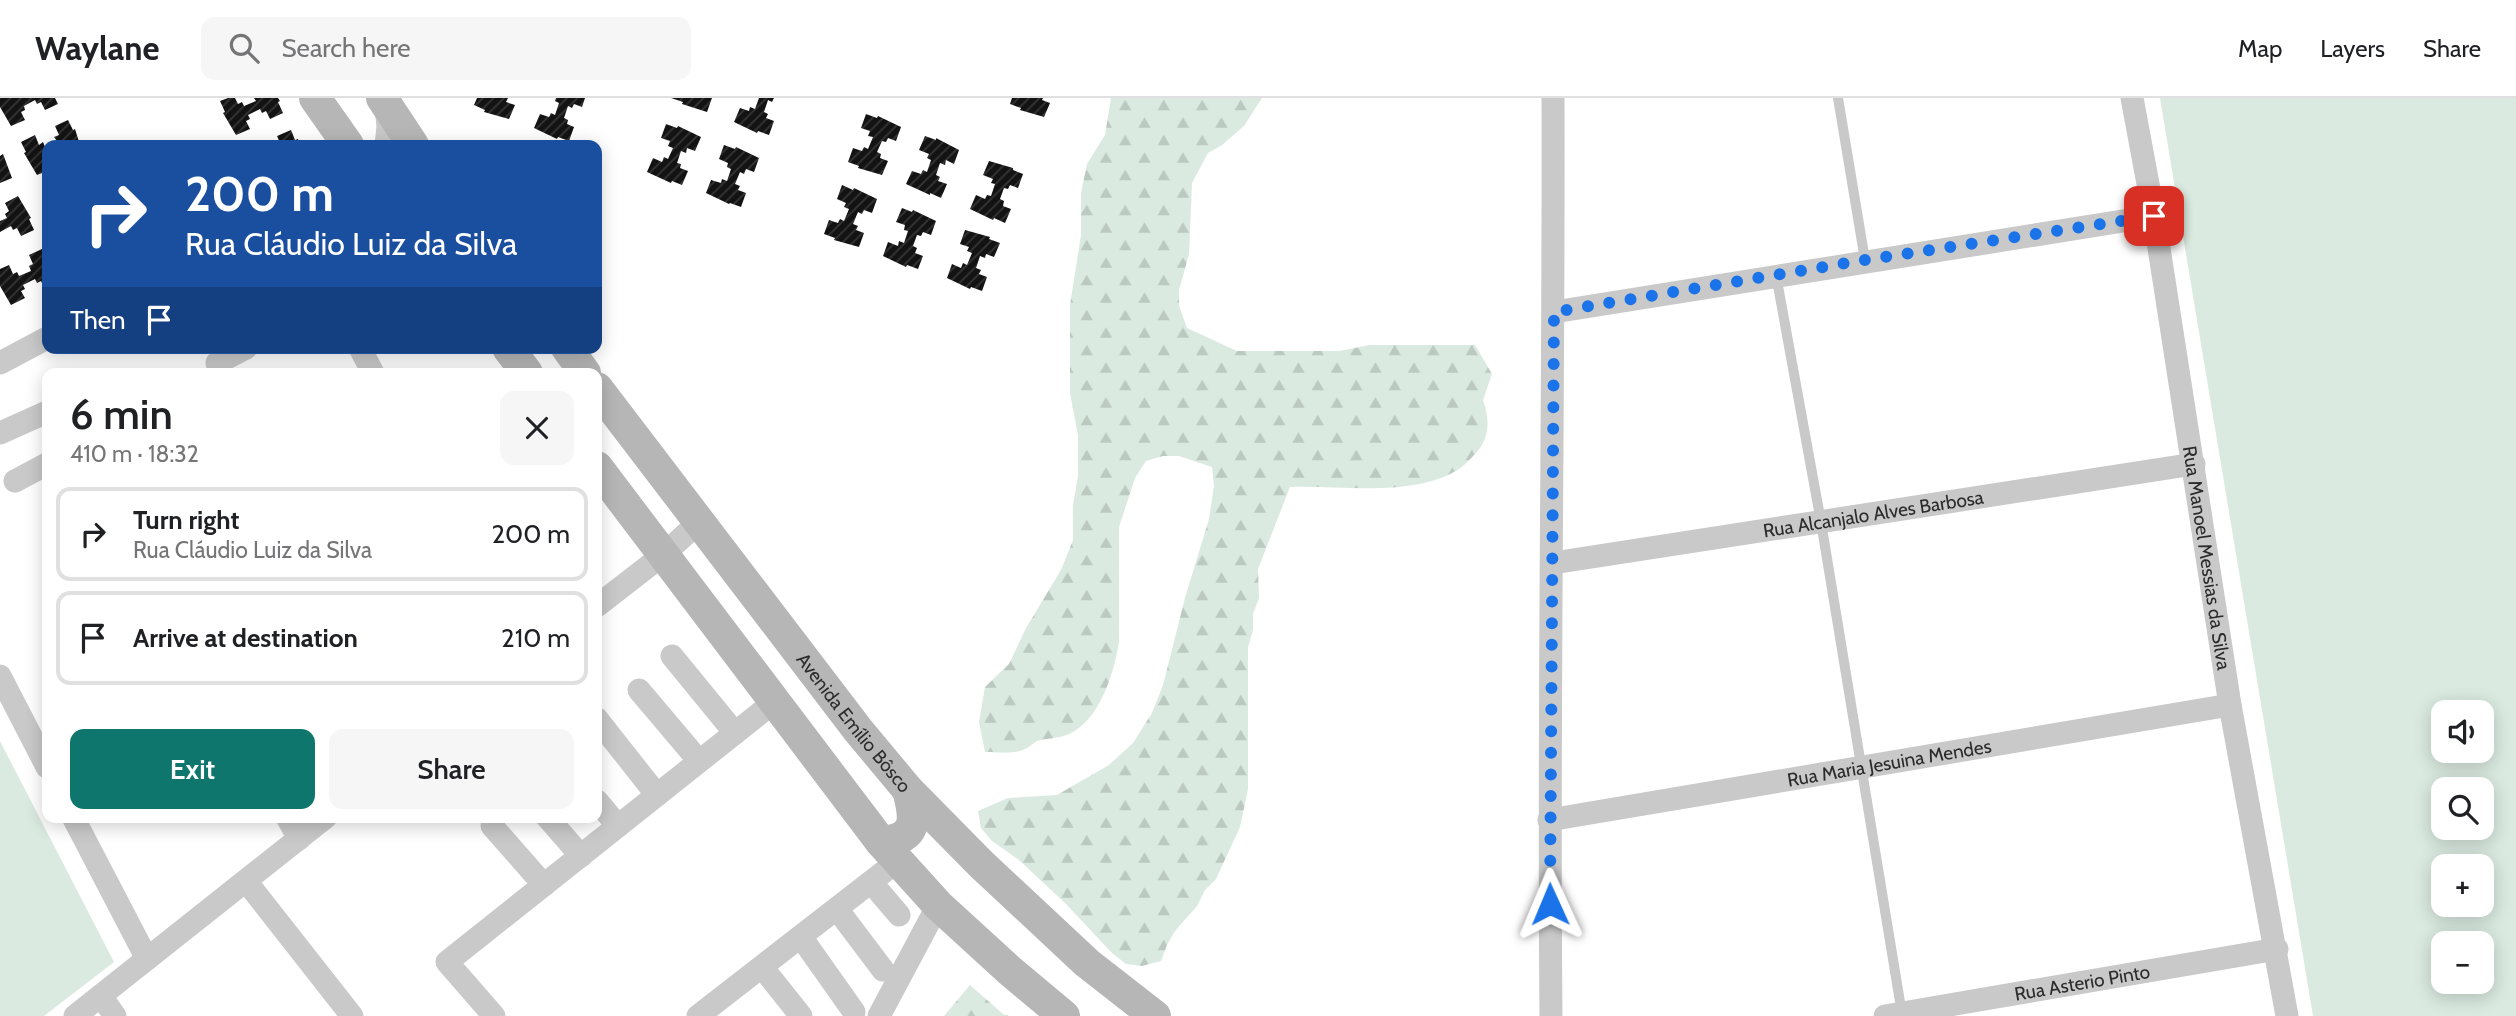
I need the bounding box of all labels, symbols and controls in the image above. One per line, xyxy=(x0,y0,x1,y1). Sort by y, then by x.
search box xyxy=(201,17,691,80)
text: Waylane xyxy=(35,28,159,68)
icon: search xyxy=(225,29,263,67)
text: Search here xyxy=(281,32,411,64)
text: Map xyxy=(2238,34,2282,63)
text: Layers xyxy=(2320,34,2385,63)
text: Share xyxy=(2423,34,2481,63)
text: 200 m xyxy=(185,164,334,223)
icon: right xyxy=(70,168,161,259)
pin xyxy=(2124,186,2184,246)
icon: arrive xyxy=(2135,197,2173,235)
text: Rua Cláudio Luiz da Silva xyxy=(185,224,517,263)
icon: arrive xyxy=(140,301,178,339)
text: Then xyxy=(70,304,126,336)
text: 6 min xyxy=(70,388,173,440)
button: close xyxy=(500,391,574,465)
text: 410 m · 18:32 xyxy=(70,440,199,468)
street label: Rua Manoel Messias da Silva xyxy=(2178,444,2235,672)
street label: Rua Alcanjalo Alves Barbosa xyxy=(1761,486,1985,542)
text: Turn right xyxy=(133,504,239,536)
icon: right xyxy=(74,515,112,553)
text: 200 m xyxy=(491,518,570,550)
text: Rua Cláudio Luiz da Silva xyxy=(133,536,372,564)
icon: arrive xyxy=(74,619,112,657)
text: Arrive at destination xyxy=(133,622,358,654)
text: 210 m xyxy=(501,622,570,654)
street label: Avenida Emílio Bôsco xyxy=(791,649,916,797)
map controls xyxy=(2431,700,2494,994)
button: sound xyxy=(2431,700,2494,763)
button: Exit xyxy=(70,729,315,809)
button: Share xyxy=(329,729,574,809)
street label: Rua Maria Jesuina Mendes xyxy=(1786,734,1993,792)
button: search xyxy=(2431,777,2494,840)
button: + xyxy=(2431,854,2494,917)
position arrow xyxy=(1513,867,1587,941)
button: − xyxy=(2431,931,2494,994)
street label: Rua Asterio Pinto xyxy=(2013,960,2152,1006)

